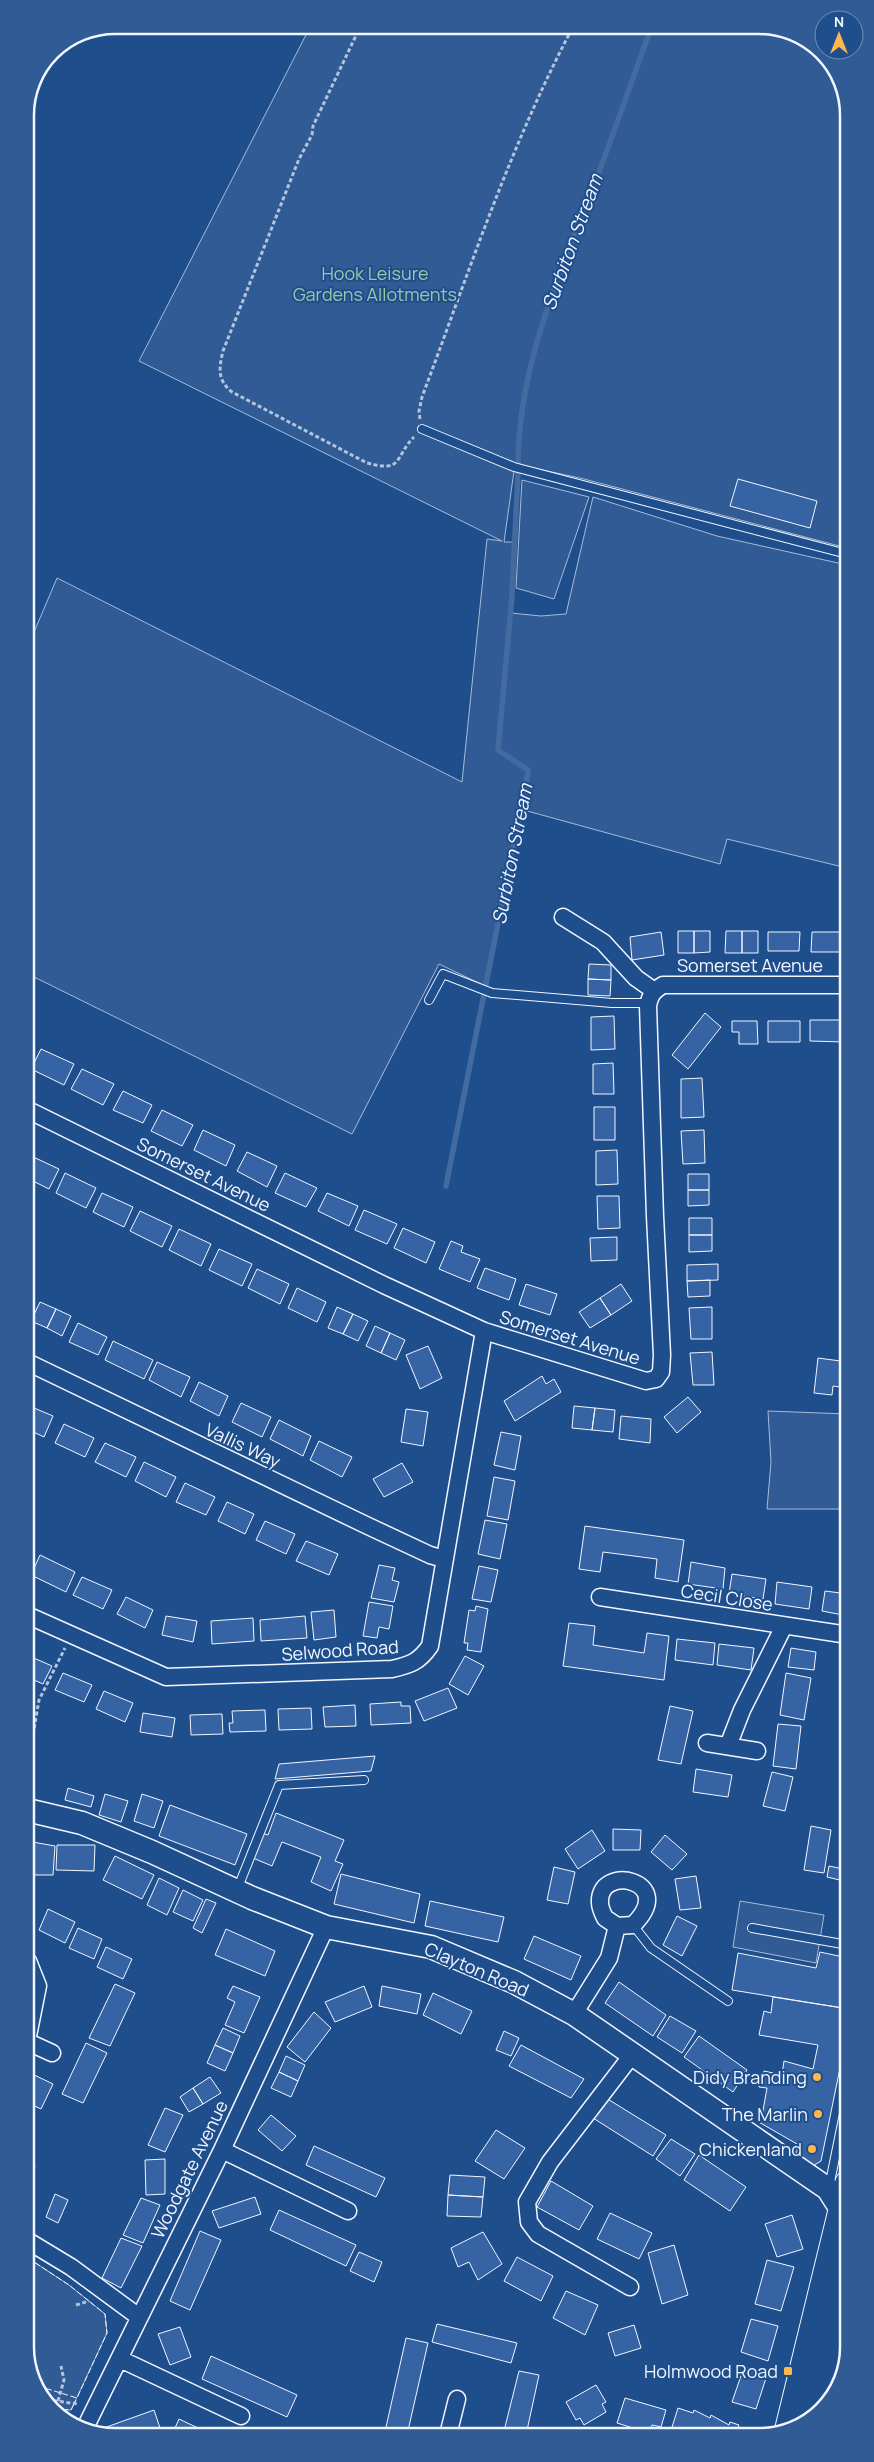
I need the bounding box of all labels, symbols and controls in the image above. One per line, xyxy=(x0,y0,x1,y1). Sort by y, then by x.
north arrow xyxy=(814,10,864,60)
text: N xyxy=(834,12,844,31)
water label: Surbiton Stream xyxy=(535,169,609,313)
park label: Hook Leisure Gardens Allotments xyxy=(293,261,457,306)
water label: Surbiton Stream xyxy=(486,780,539,926)
street label: Somerset Avenue xyxy=(677,953,823,977)
street label: Somerset Avenue xyxy=(133,1131,275,1217)
street label: Somerset Avenue xyxy=(497,1304,643,1370)
street label: Vallis Way xyxy=(201,1417,285,1473)
street label: Cecil Close xyxy=(679,1578,775,1616)
street label: Selwood Road xyxy=(281,1634,399,1666)
street label: Clayton Road xyxy=(421,1936,533,2002)
place label: Didy Branding xyxy=(693,2065,807,2089)
marker: Didy Branding xyxy=(811,2071,823,2083)
street label: Woodgate Avenue xyxy=(145,2096,233,2242)
place label: The Marlin xyxy=(722,2102,808,2126)
marker: The Marlin xyxy=(812,2108,824,2120)
place label: Chickenland xyxy=(699,2137,802,2161)
marker: Chickenland xyxy=(806,2143,818,2155)
place label: Holmwood Road xyxy=(644,2359,778,2383)
marker: Holmwood Road xyxy=(782,2365,794,2377)

